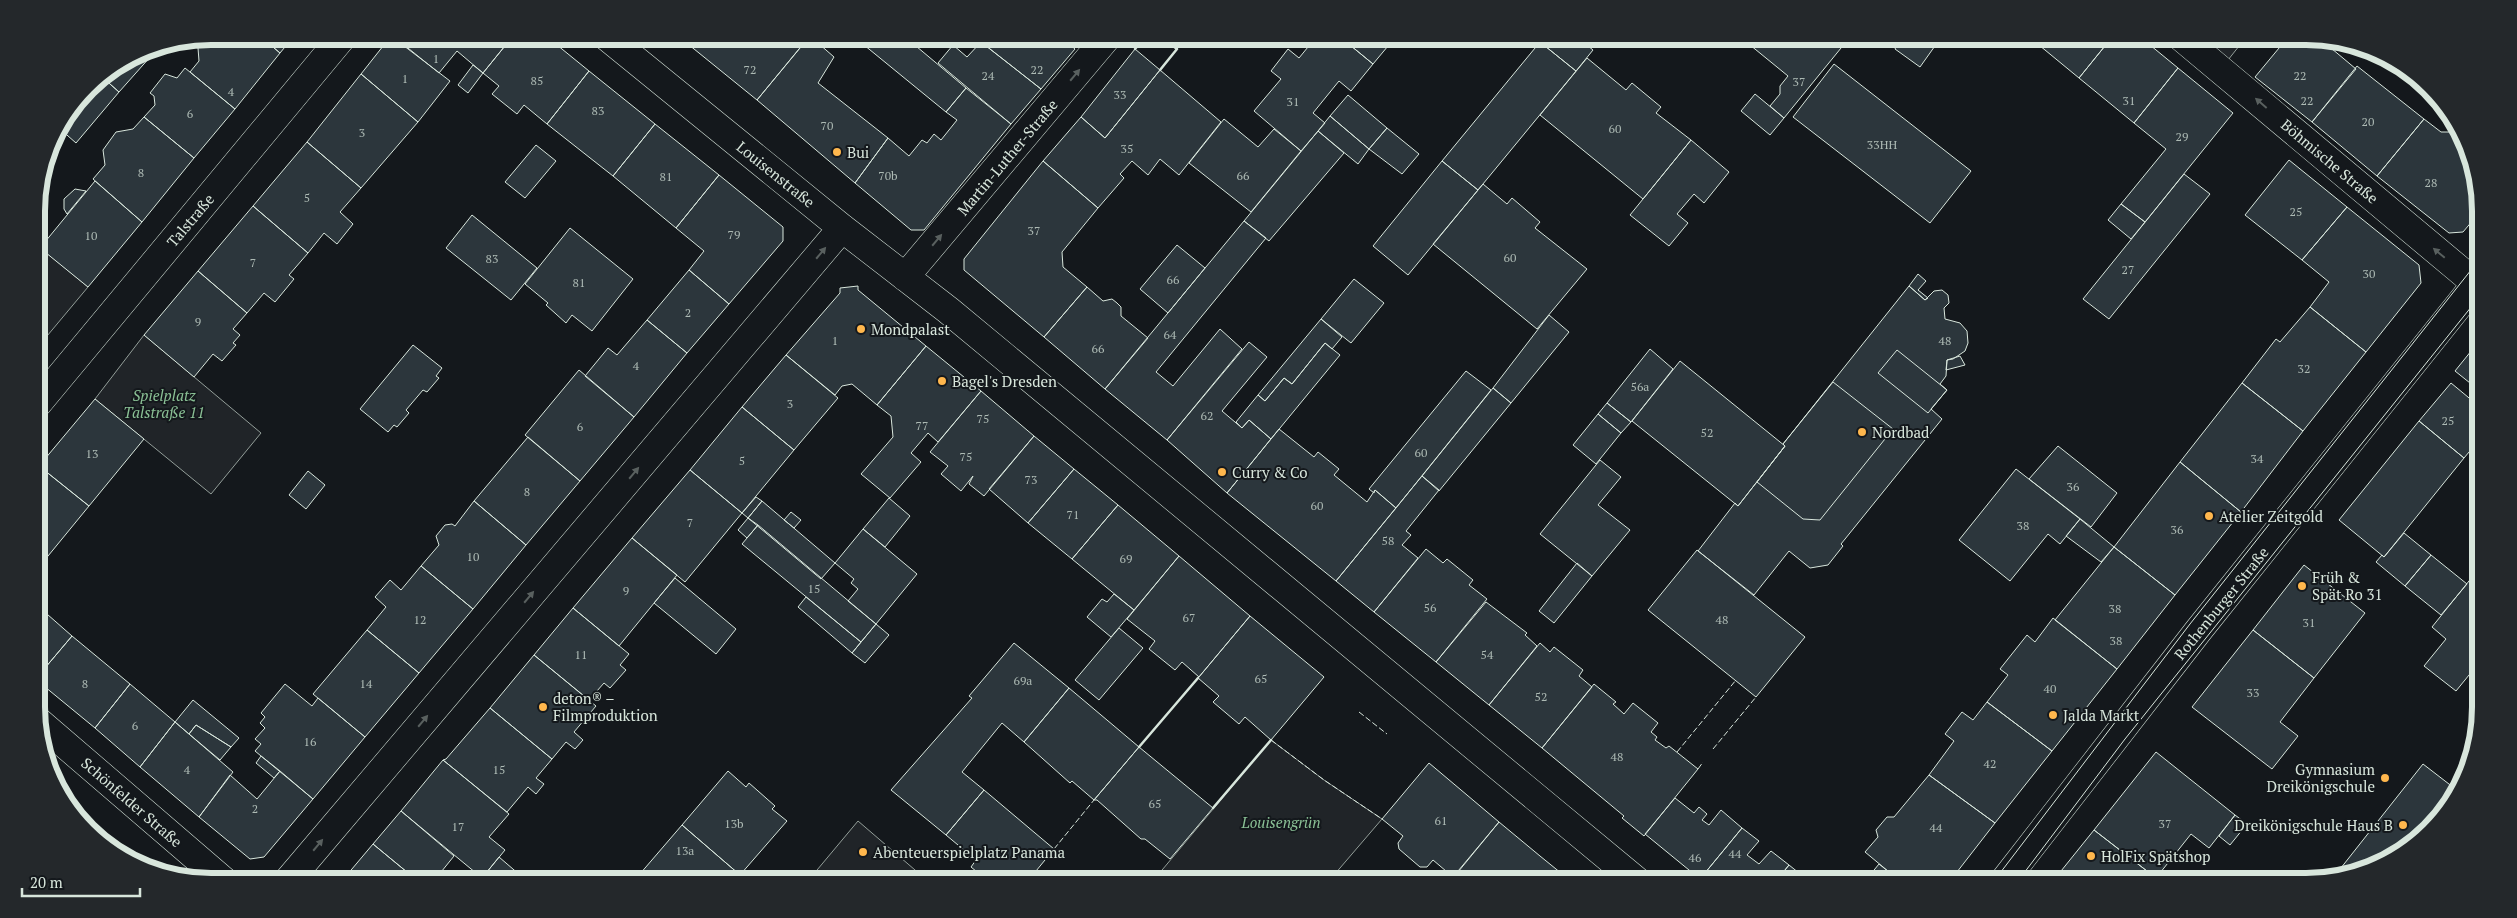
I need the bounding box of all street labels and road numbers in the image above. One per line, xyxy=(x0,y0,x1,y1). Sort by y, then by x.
street label: Martin-Luther-Straße xyxy=(952,95,1062,219)
street label: Böhmische Straße xyxy=(2277,114,2383,208)
street label: Louisenstraße xyxy=(733,136,819,212)
street label: Talstraße xyxy=(162,189,218,251)
street label: Rothenburger Straße xyxy=(2169,542,2273,664)
street label: Schönfelder Straße xyxy=(77,753,187,851)

